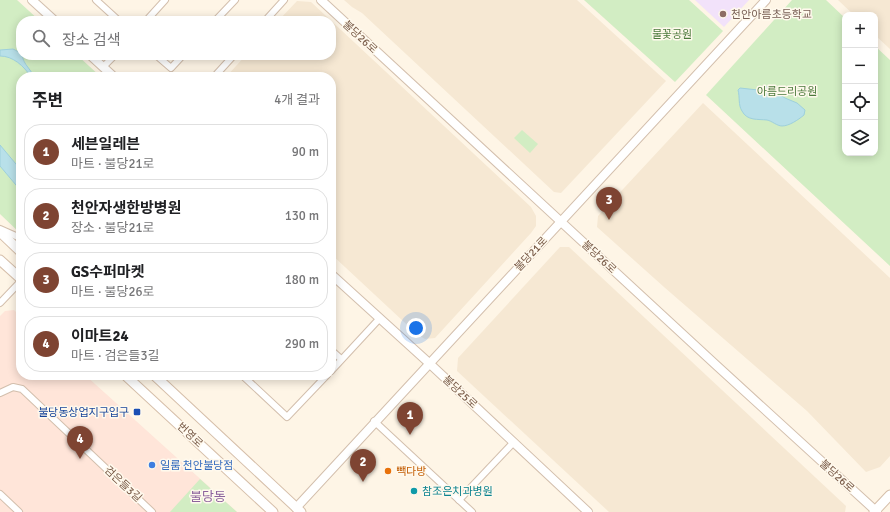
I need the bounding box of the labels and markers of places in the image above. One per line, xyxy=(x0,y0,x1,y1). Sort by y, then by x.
place label: 천안아름초등학교 xyxy=(731,8,812,21)
marker: 천안아름초등학교 xyxy=(718,9,728,19)
pin: 3 xyxy=(596,187,622,220)
pin: 1 xyxy=(397,402,423,435)
place label: 불당동상업지구입구 xyxy=(38,406,129,419)
marker: 불당동상업지구입구 xyxy=(132,407,142,417)
pin: 4 xyxy=(67,426,93,459)
pin: 2 xyxy=(350,449,376,482)
place label: 일룸 천안불당점 xyxy=(160,459,233,472)
marker: 일룸 천안불당점 xyxy=(147,460,157,470)
place label: 빽다방 xyxy=(396,465,426,478)
marker: 빽다방 xyxy=(383,466,393,476)
place label: 참조은치과병원 xyxy=(422,485,493,498)
marker: 참조은치과병원 xyxy=(409,486,419,496)

